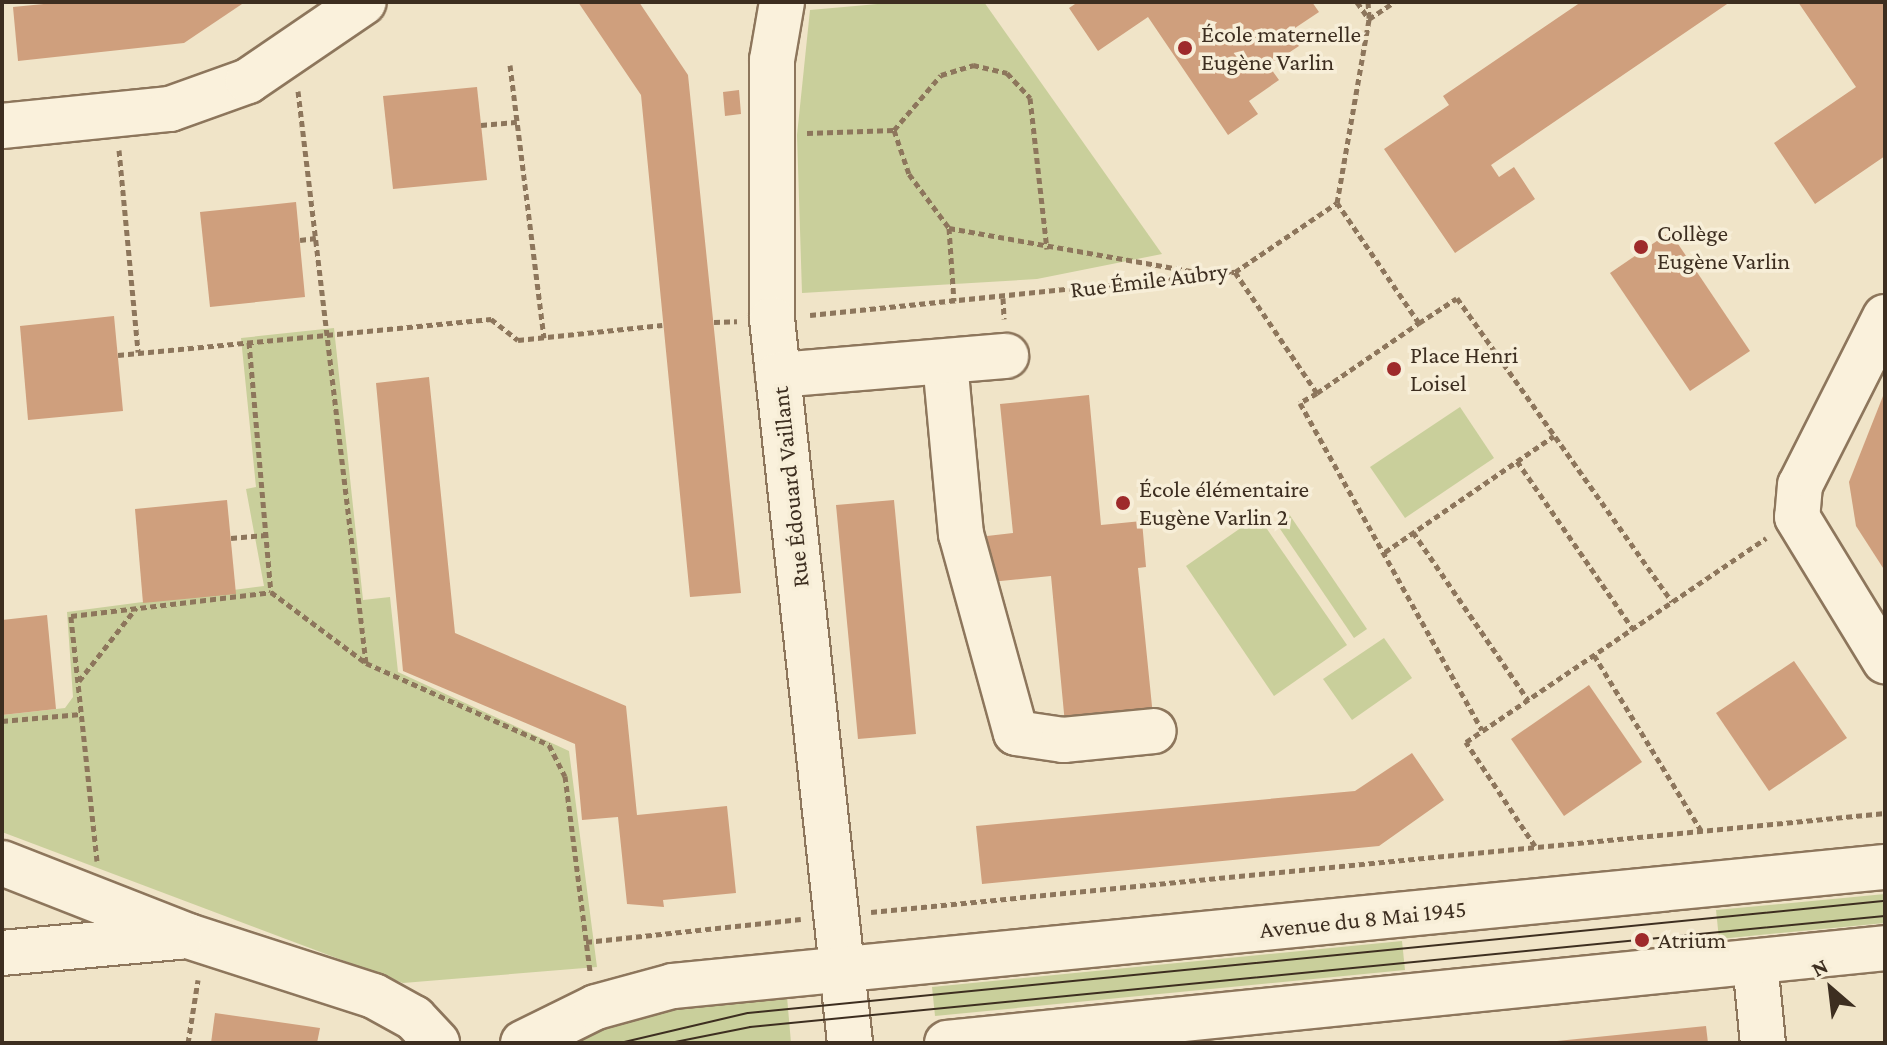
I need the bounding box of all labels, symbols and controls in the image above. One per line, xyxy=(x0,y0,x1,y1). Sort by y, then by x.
place label: École maternelle Eugène Varlin xyxy=(1201,20,1361,76)
marker: École maternelle Eugène Varlin xyxy=(1176,39,1194,57)
place label: Collège Eugène Varlin xyxy=(1657,219,1790,275)
marker: Collège Eugène Varlin xyxy=(1632,238,1650,256)
street label: Rue Émile Aubry xyxy=(1068,256,1230,304)
place label: Place Henri Loisel xyxy=(1410,341,1518,397)
marker: Place Henri Loisel xyxy=(1385,360,1403,378)
street label: Rue Édouard Vaillant xyxy=(765,385,815,589)
place label: École élémentaire Eugène Varlin 2 xyxy=(1139,475,1309,531)
marker: École élémentaire Eugène Varlin 2 xyxy=(1114,494,1132,512)
street label: Avenue du 8 Mai 1945 xyxy=(1258,894,1468,944)
place label: Atrium xyxy=(1658,926,1726,954)
marker: Atrium xyxy=(1633,931,1651,949)
north arrow xyxy=(1791,949,1871,1029)
text: N xyxy=(1807,953,1832,982)

